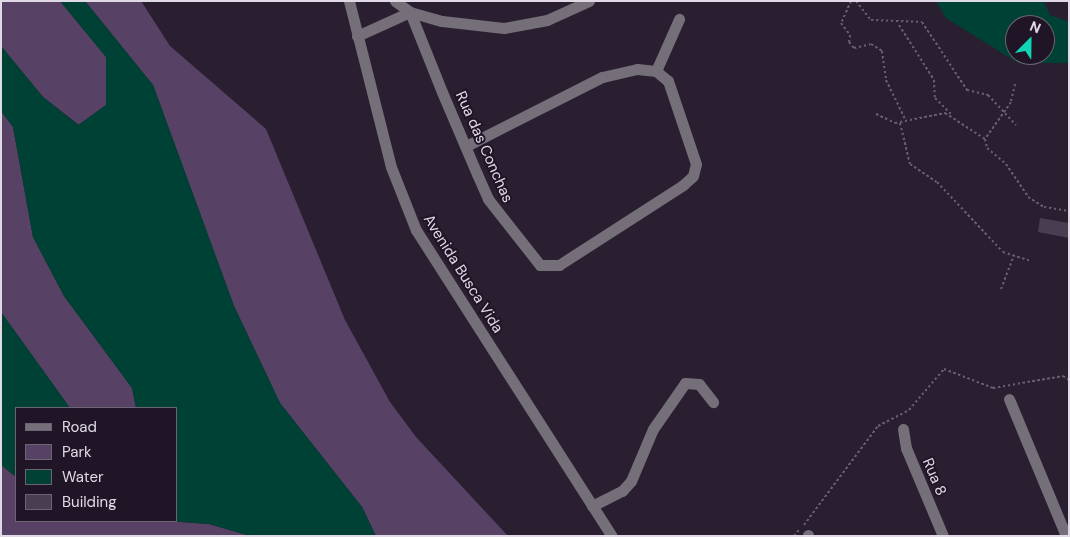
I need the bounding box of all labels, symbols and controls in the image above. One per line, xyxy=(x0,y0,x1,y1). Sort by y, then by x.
north arrow xyxy=(1005,15,1055,65)
text: N xyxy=(1027,17,1044,37)
street label: Rua das Conchas xyxy=(451,89,517,205)
street label: Avenida Busca Vida xyxy=(419,212,507,336)
legend xyxy=(15,407,178,522)
text: Road xyxy=(62,417,97,437)
text: Park xyxy=(62,442,92,462)
street label: Rua 8 xyxy=(918,456,950,498)
text: Water xyxy=(62,467,103,487)
text: Building xyxy=(62,492,117,512)

